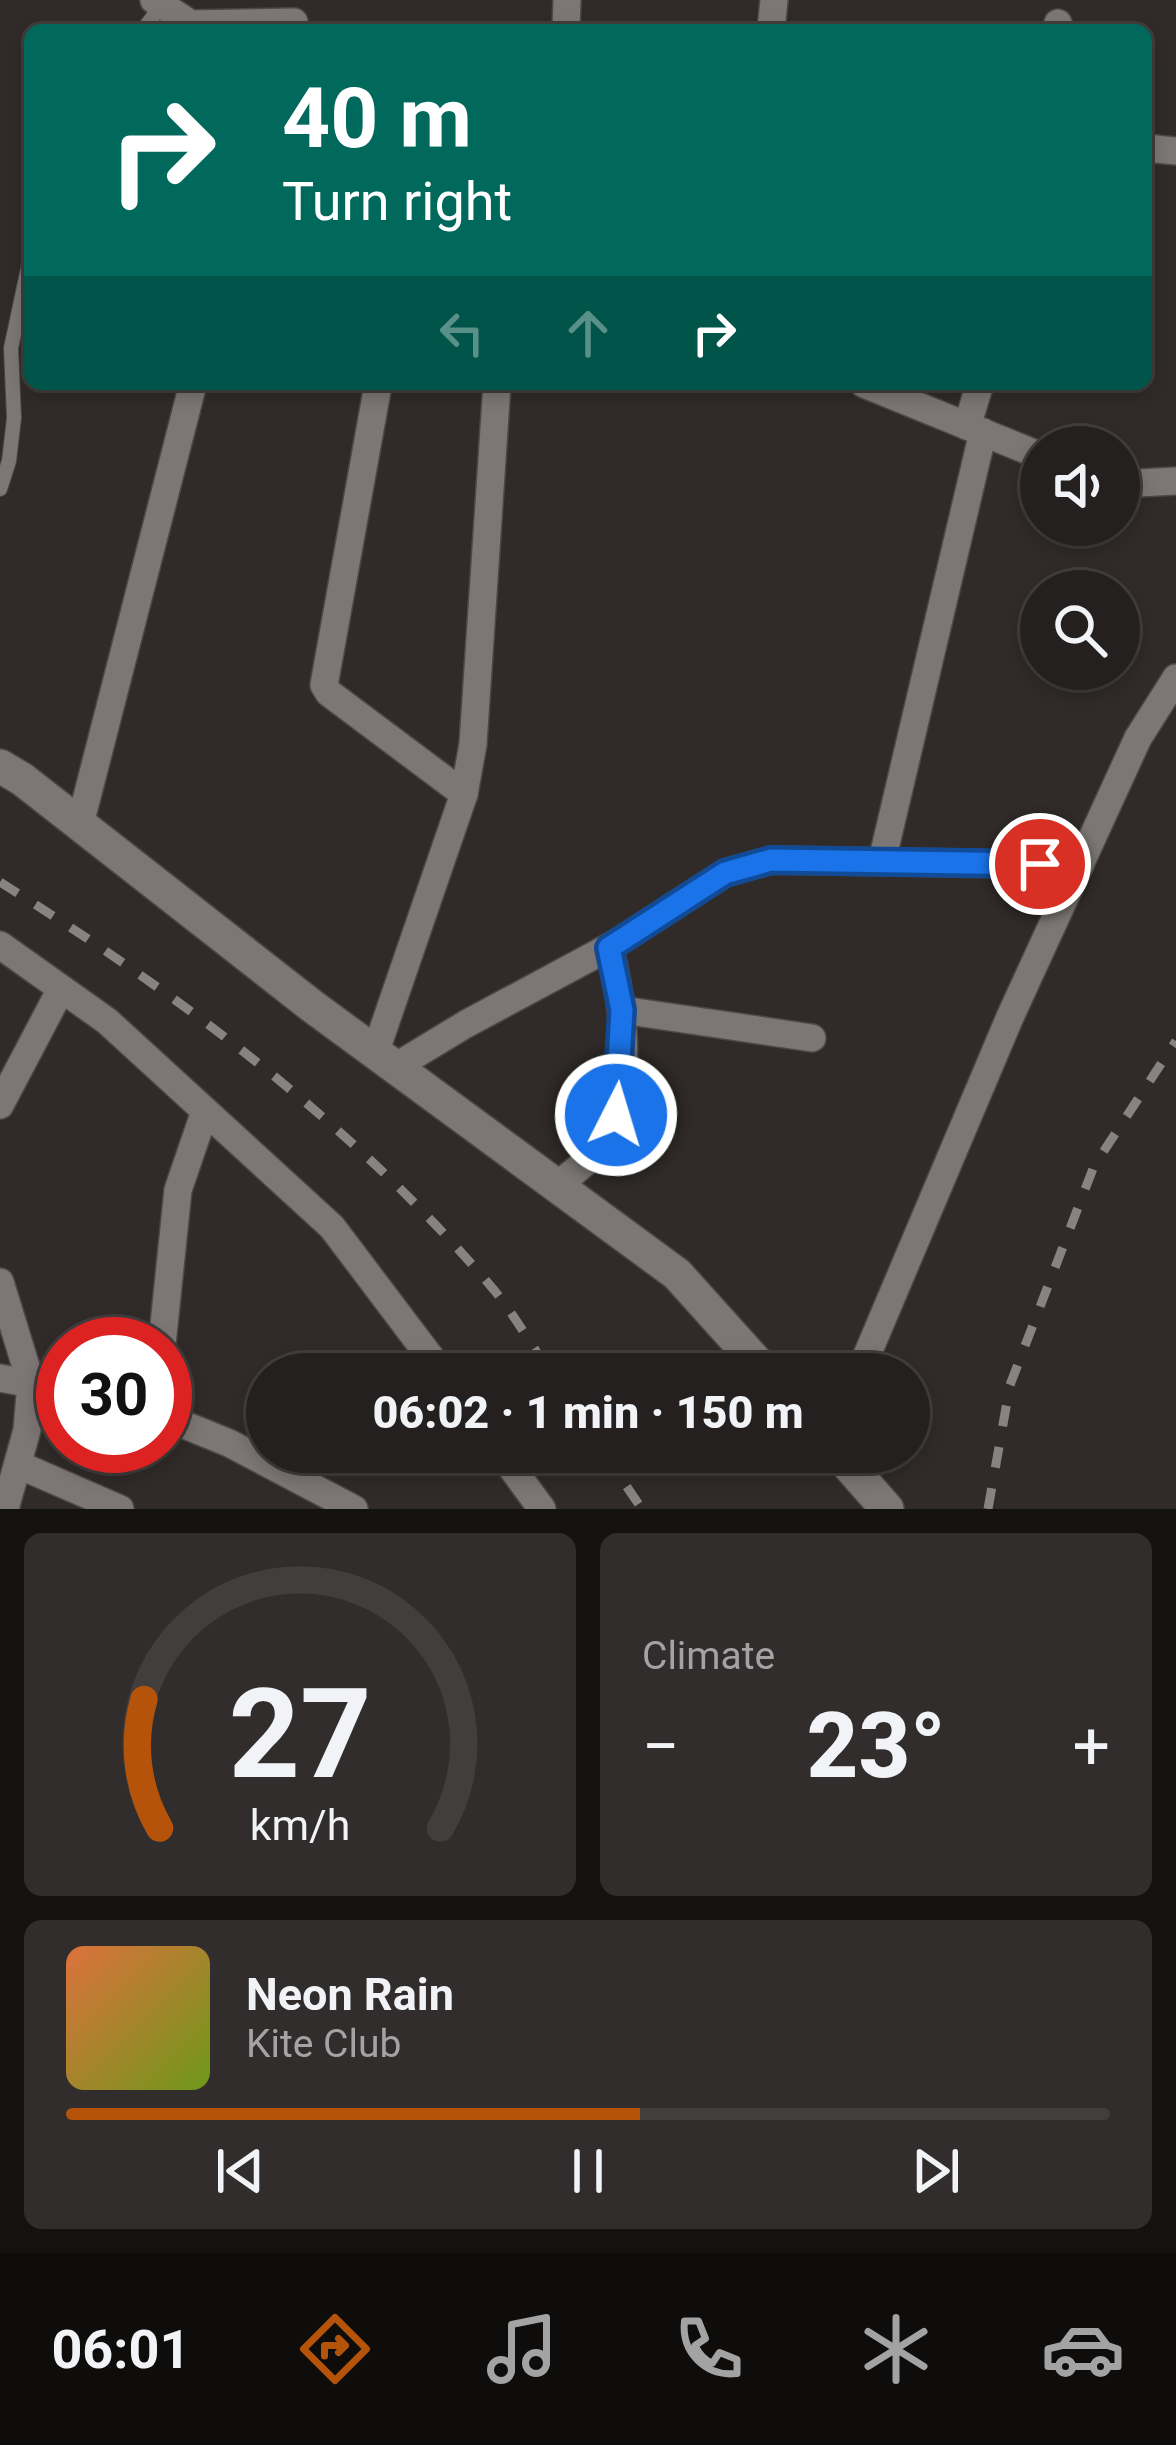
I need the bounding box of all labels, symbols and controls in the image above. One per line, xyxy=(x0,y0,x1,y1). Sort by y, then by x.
text: 40 m xyxy=(282,69,472,168)
icon: right xyxy=(84,72,240,228)
text: Turn right xyxy=(282,170,512,233)
icon: left xyxy=(429,300,495,366)
icon: ahead xyxy=(555,300,621,366)
icon: right xyxy=(681,300,747,366)
map controls xyxy=(1020,426,1140,690)
button: sound xyxy=(1020,426,1140,546)
button: search xyxy=(1020,570,1140,690)
pin xyxy=(989,813,1091,915)
icon: arrive xyxy=(1007,831,1073,897)
position arrow xyxy=(553,1052,679,1178)
speed limit sign: 30 xyxy=(36,1317,192,1473)
text: 06:02 · 1 min · 150 m xyxy=(372,1386,804,1439)
text: Climate xyxy=(642,1633,775,1679)
text: 27 xyxy=(228,1661,372,1807)
text: 23° xyxy=(807,1694,946,1799)
text: − xyxy=(642,1708,680,1785)
text: + xyxy=(1073,1708,1110,1785)
text: km/h xyxy=(250,1799,350,1849)
text: Neon Rain xyxy=(246,1968,454,2021)
text: Kite Club xyxy=(246,2021,401,2067)
icon: previous xyxy=(207,2138,273,2204)
icon: pause xyxy=(555,2138,621,2204)
icon: next xyxy=(903,2138,969,2204)
icon: directions xyxy=(293,2307,377,2391)
icon: music xyxy=(480,2307,564,2391)
icon: phone xyxy=(667,2307,751,2391)
icon: climate xyxy=(854,2307,938,2391)
icon: car xyxy=(1041,2307,1125,2391)
text: 06:01 xyxy=(51,2318,191,2381)

